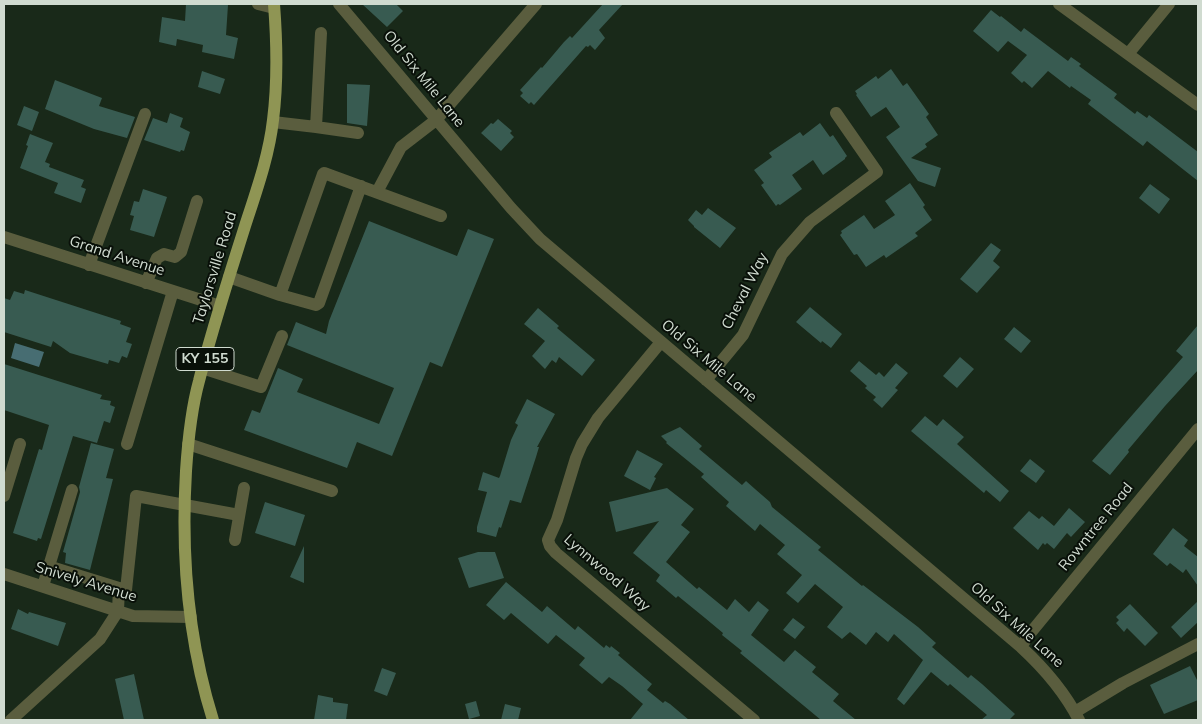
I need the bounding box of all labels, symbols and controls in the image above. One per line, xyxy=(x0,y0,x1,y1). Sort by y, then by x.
street label: Old Six Mile Lane xyxy=(380,27,468,131)
street label: Taylorsville Road xyxy=(189,209,241,327)
street label: Grand Avenue xyxy=(67,232,167,280)
street label: Cheval Way xyxy=(718,249,772,333)
street label: Old Six Mile Lane xyxy=(658,316,760,406)
road number: KY 155 xyxy=(176,348,234,370)
street label: Rowntree Road xyxy=(1055,479,1137,575)
street label: Lynnwood Way xyxy=(560,531,654,615)
street label: Snively Avenue xyxy=(33,558,139,606)
street label: Old Six Mile Lane xyxy=(967,578,1067,672)

